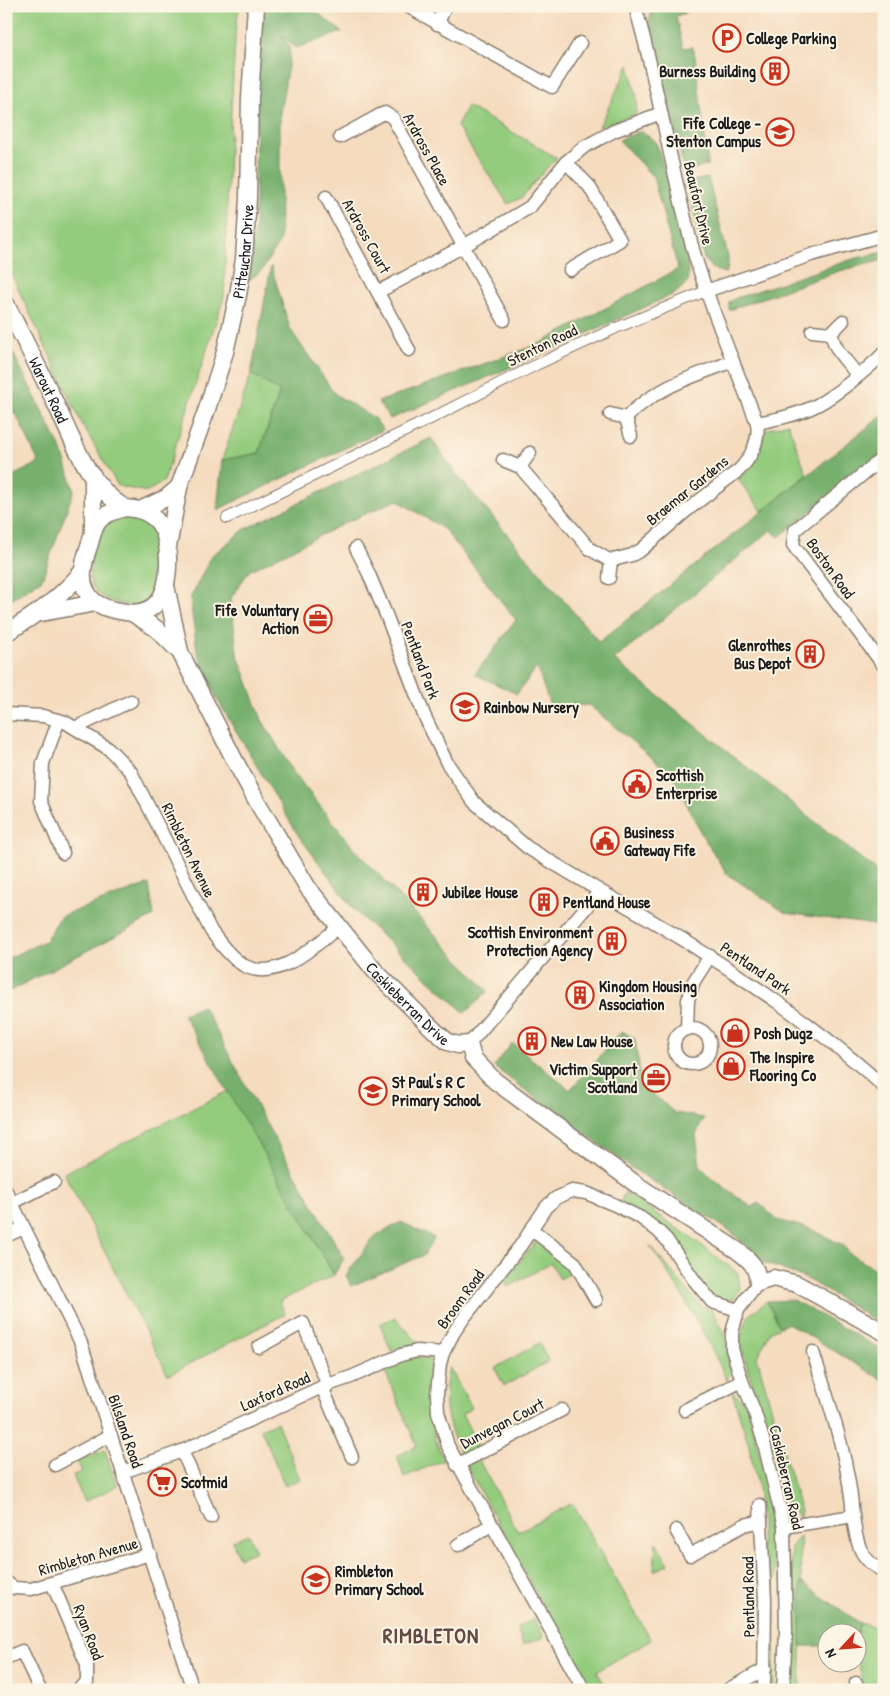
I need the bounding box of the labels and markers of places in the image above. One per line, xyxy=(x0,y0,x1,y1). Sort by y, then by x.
parking icon: College Parking xyxy=(712,23,742,53)
place label: College Parking xyxy=(746,27,836,50)
building icon: Burness Building xyxy=(760,56,790,86)
place label: Burness Building xyxy=(659,60,756,83)
place label: Fife College - Stenton Campus xyxy=(666,112,762,153)
school or university icon: Fife College - Stenton Campus xyxy=(765,117,795,147)
place label: Fife Voluntary Action xyxy=(215,599,299,639)
office icon: Fife Voluntary Action xyxy=(303,604,333,634)
place label: Glenrothes Bus Depot xyxy=(728,634,792,675)
building icon: Glenrothes Bus Depot xyxy=(795,639,825,669)
school or university icon: Rainbow Nursery xyxy=(450,692,480,722)
place label: Rainbow Nursery xyxy=(484,696,579,719)
place label: Scottish Enterprise xyxy=(656,764,718,805)
public building icon: Scottish Enterprise xyxy=(622,769,652,799)
place label: Business Gateway Fife xyxy=(624,821,696,862)
public building icon: Business Gateway Fife xyxy=(590,826,620,856)
building icon: Jubilee House xyxy=(408,877,438,907)
place label: Jubilee House xyxy=(442,881,519,903)
building icon: Pentland House xyxy=(529,887,559,917)
place label: Pentland House xyxy=(563,891,651,913)
place label: Scottish Environment Protection Agency xyxy=(468,921,593,962)
building icon: Scottish Environment Protection Agency xyxy=(597,926,627,956)
place label: Kingdom Housing Association xyxy=(599,975,697,1015)
building icon: Kingdom Housing Association xyxy=(565,980,595,1010)
shop icon: Posh Dugz xyxy=(720,1018,750,1048)
place label: Posh Dugz xyxy=(754,1022,813,1045)
building icon: New Law House xyxy=(517,1026,547,1056)
place label: New Law House xyxy=(551,1030,634,1052)
place label: The Inspire Flooring Co xyxy=(749,1046,817,1087)
shop icon: The Inspire Flooring Co xyxy=(716,1051,746,1081)
place label: Victim Support Scotland xyxy=(549,1058,638,1098)
office icon: Victim Support Scotland xyxy=(641,1063,671,1093)
place label: St Paul's R C Primary School xyxy=(392,1071,481,1112)
school or university icon: St Paul's R C Primary School xyxy=(358,1076,388,1106)
supermarket icon: Scotmid xyxy=(147,1467,177,1497)
place label: Scotmid xyxy=(181,1471,228,1493)
place label: Rimbleton Primary School xyxy=(335,1560,424,1601)
school or university icon: Rimbleton Primary School xyxy=(301,1565,331,1595)

